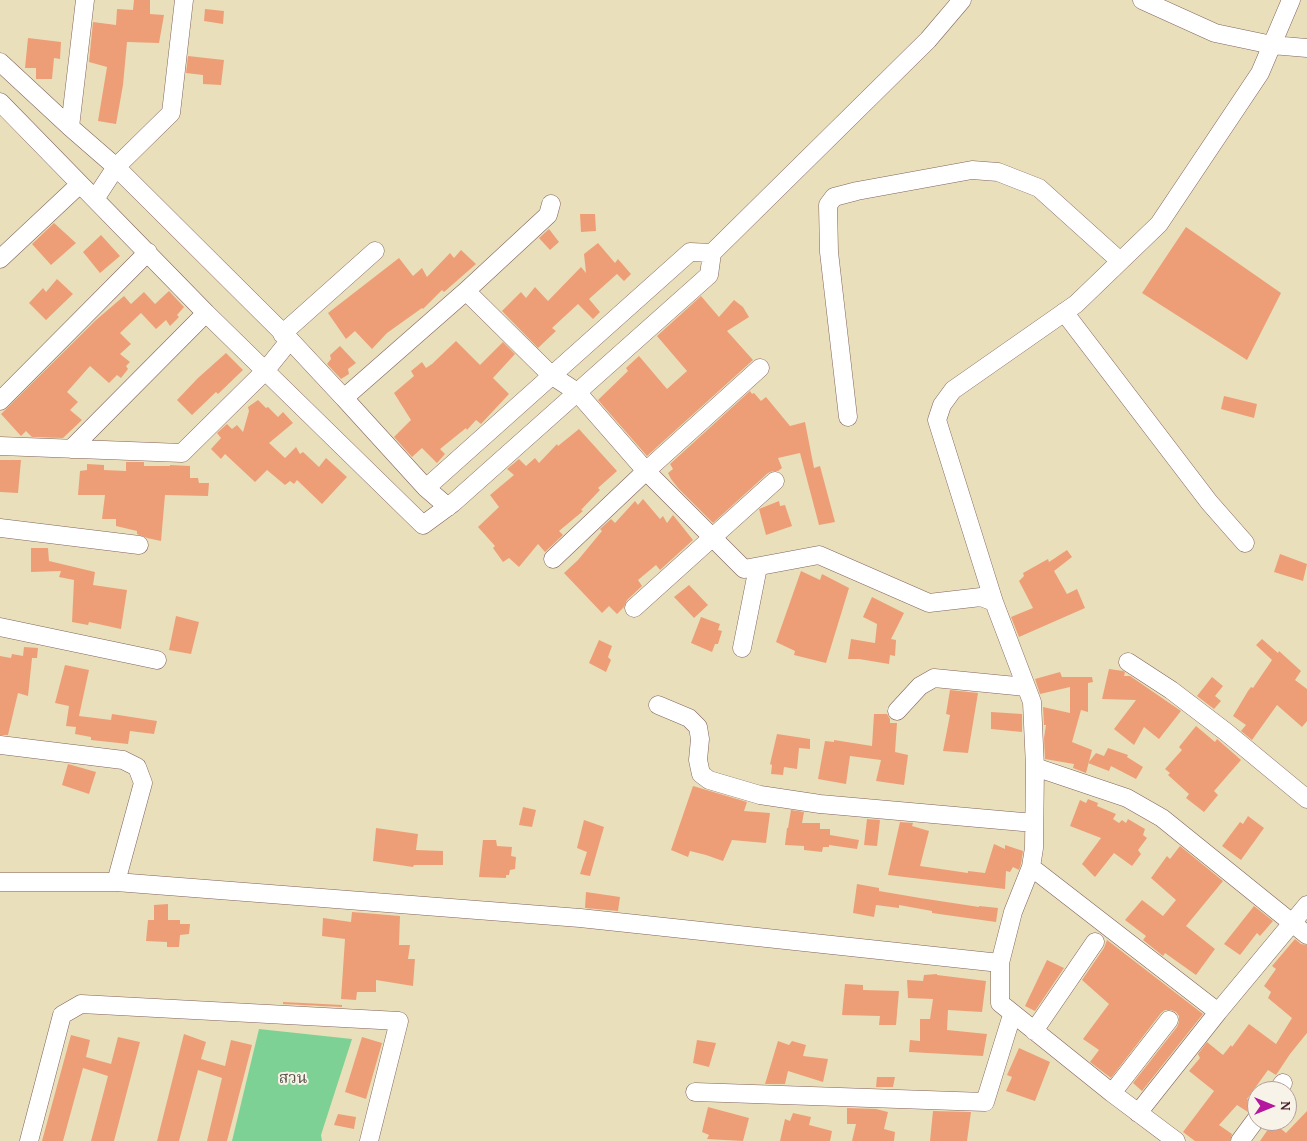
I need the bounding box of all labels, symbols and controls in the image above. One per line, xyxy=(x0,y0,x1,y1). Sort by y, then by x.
park label: สวน xyxy=(279,1069,307,1089)
north arrow xyxy=(1247,1081,1297,1131)
text: N xyxy=(1276,1101,1296,1111)

